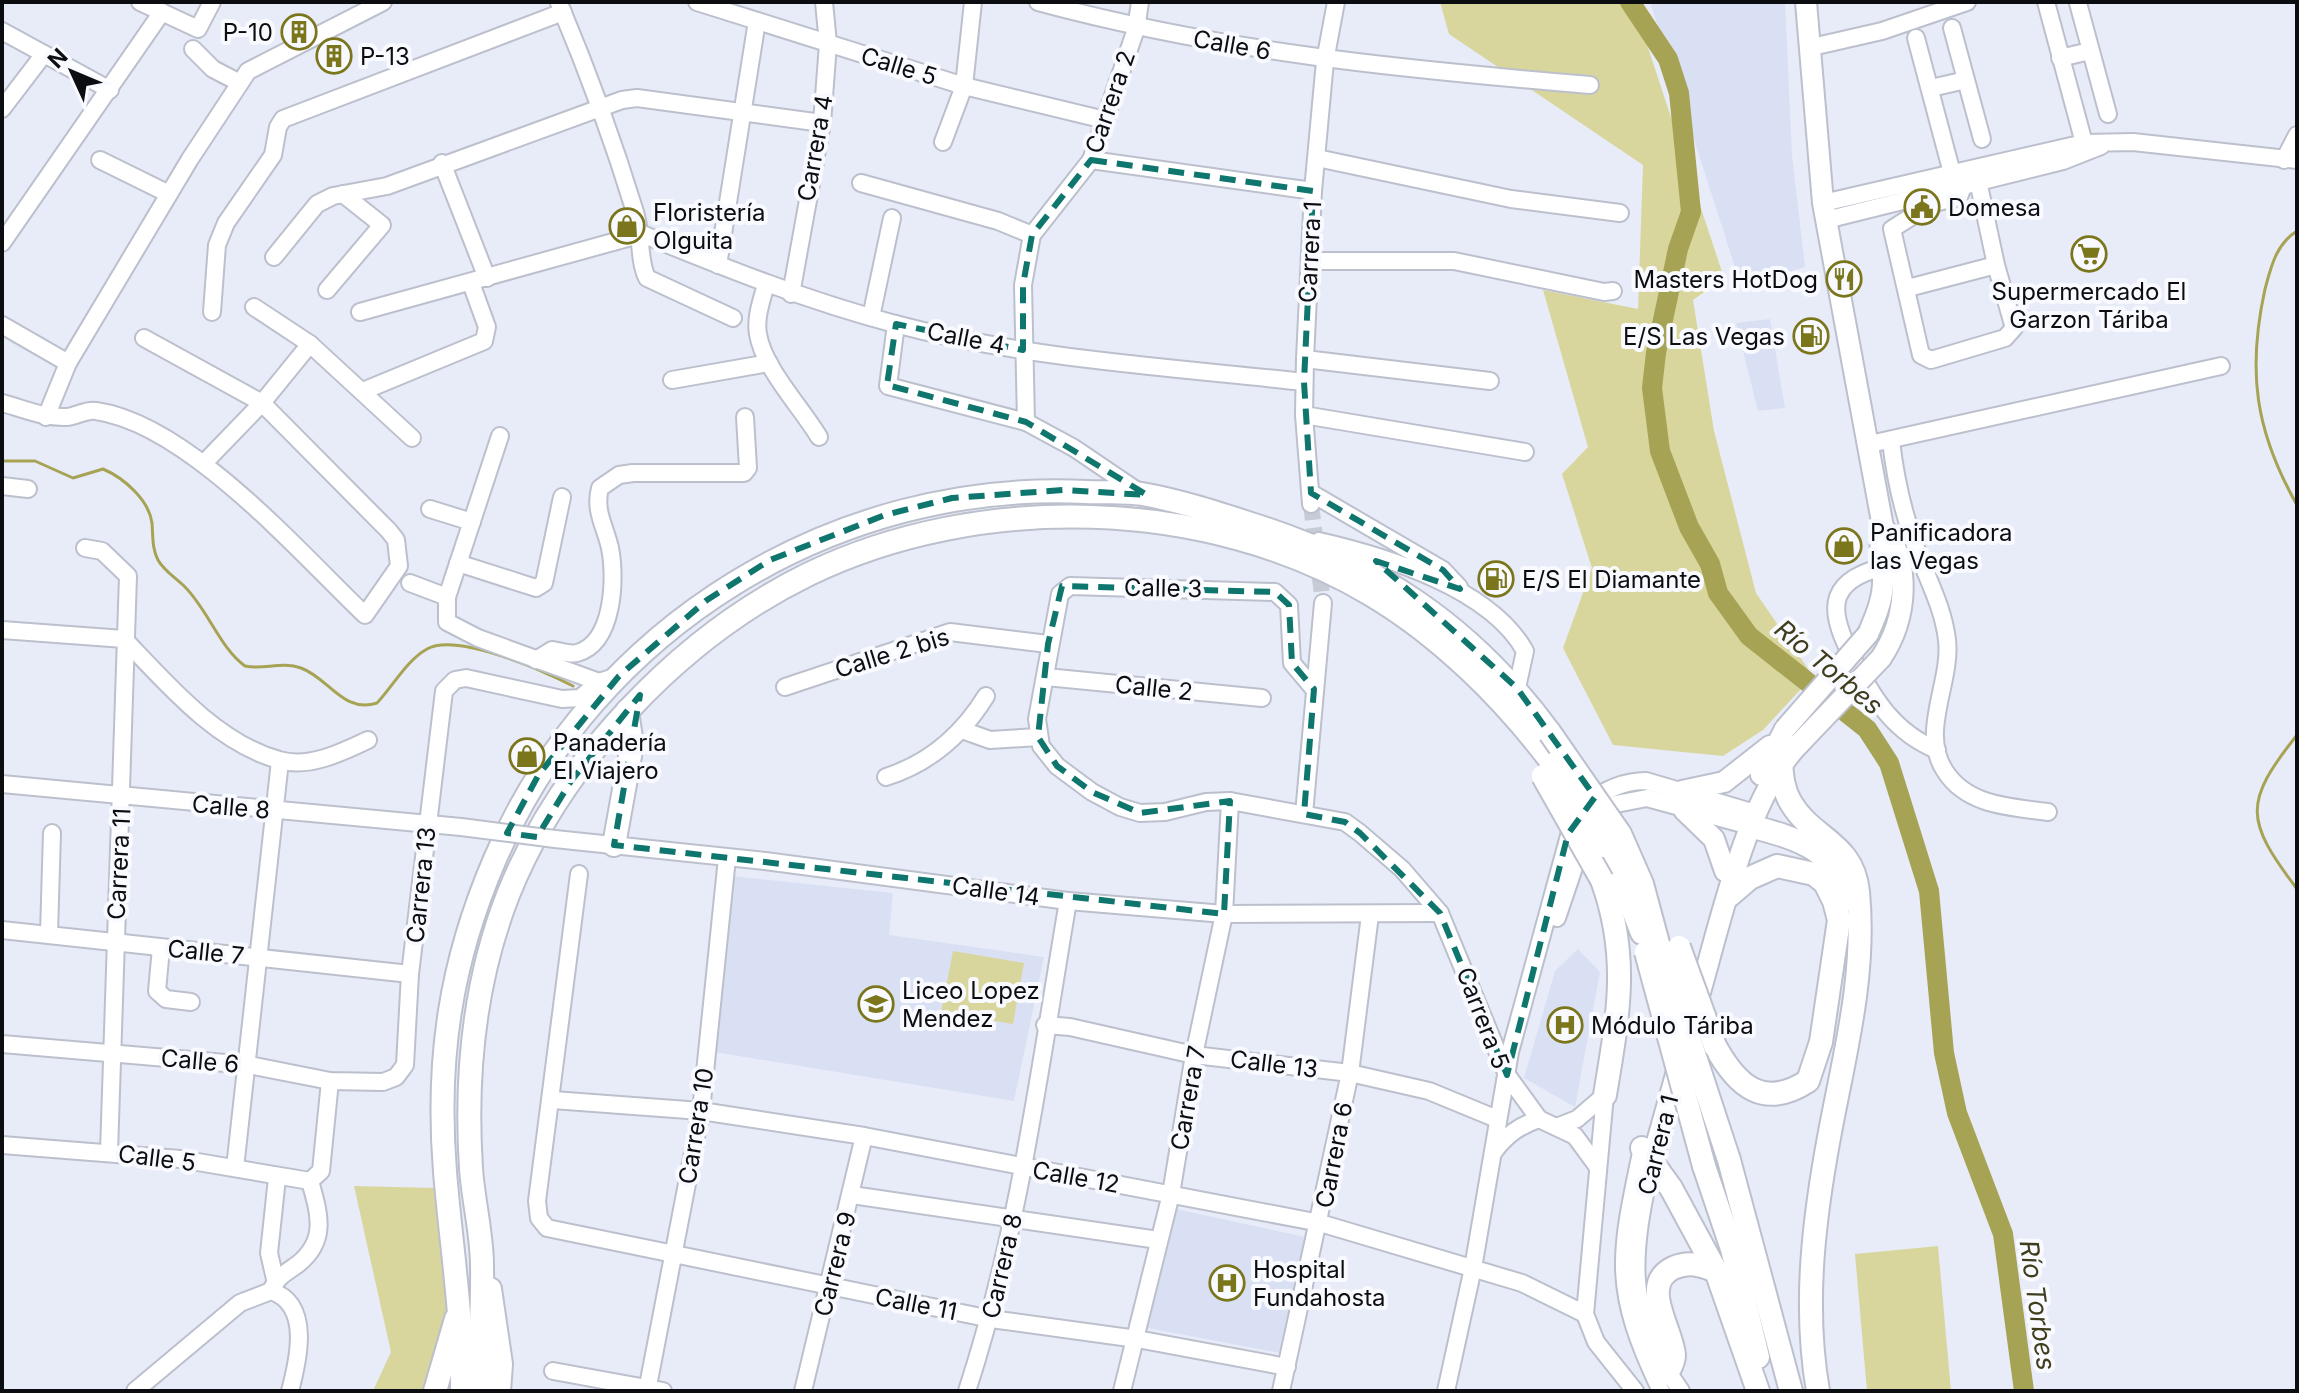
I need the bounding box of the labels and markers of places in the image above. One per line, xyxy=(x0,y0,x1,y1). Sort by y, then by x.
building icon: P-10 xyxy=(280,13,318,51)
place label: P-10 xyxy=(223,18,273,47)
building icon: P-13 xyxy=(315,37,353,75)
place label: P-13 xyxy=(360,42,410,71)
public building icon: Domesa xyxy=(1903,188,1941,226)
place label: Domesa xyxy=(1948,193,2041,222)
place label: Floristería Olguita xyxy=(653,198,766,255)
shop icon: Floristería Olguita xyxy=(608,207,646,245)
supermarket icon: Supermercado El Garzon Táriba xyxy=(2070,235,2108,273)
restaurant icon: Masters HotDog xyxy=(1825,260,1863,298)
place label: Masters HotDog xyxy=(1634,265,1818,294)
place label: Supermercado El Garzon Táriba xyxy=(1992,277,2186,334)
fuel station icon: E/S Las Vegas xyxy=(1792,317,1830,355)
place label: E/S Las Vegas xyxy=(1623,322,1785,351)
place label: Panificadora las Vegas xyxy=(1870,518,2013,575)
shop icon: Panificadora las Vegas xyxy=(1825,527,1863,565)
fuel station icon: E/S El Diamante xyxy=(1477,560,1515,598)
place label: E/S El Diamante xyxy=(1522,565,1701,594)
place label: Panadería El Viajero xyxy=(553,728,667,785)
shop icon: Panadería El Viajero xyxy=(508,737,546,775)
place label: Liceo Lopez Mendez xyxy=(902,976,1040,1033)
school or university icon: Liceo Lopez Mendez xyxy=(857,985,895,1023)
hospital icon: Módulo Táriba xyxy=(1546,1006,1584,1044)
place label: Módulo Táriba xyxy=(1591,1011,1754,1040)
place label: Hospital Fundahosta xyxy=(1253,1255,1386,1312)
hospital icon: Hospital Fundahosta xyxy=(1208,1264,1246,1302)

